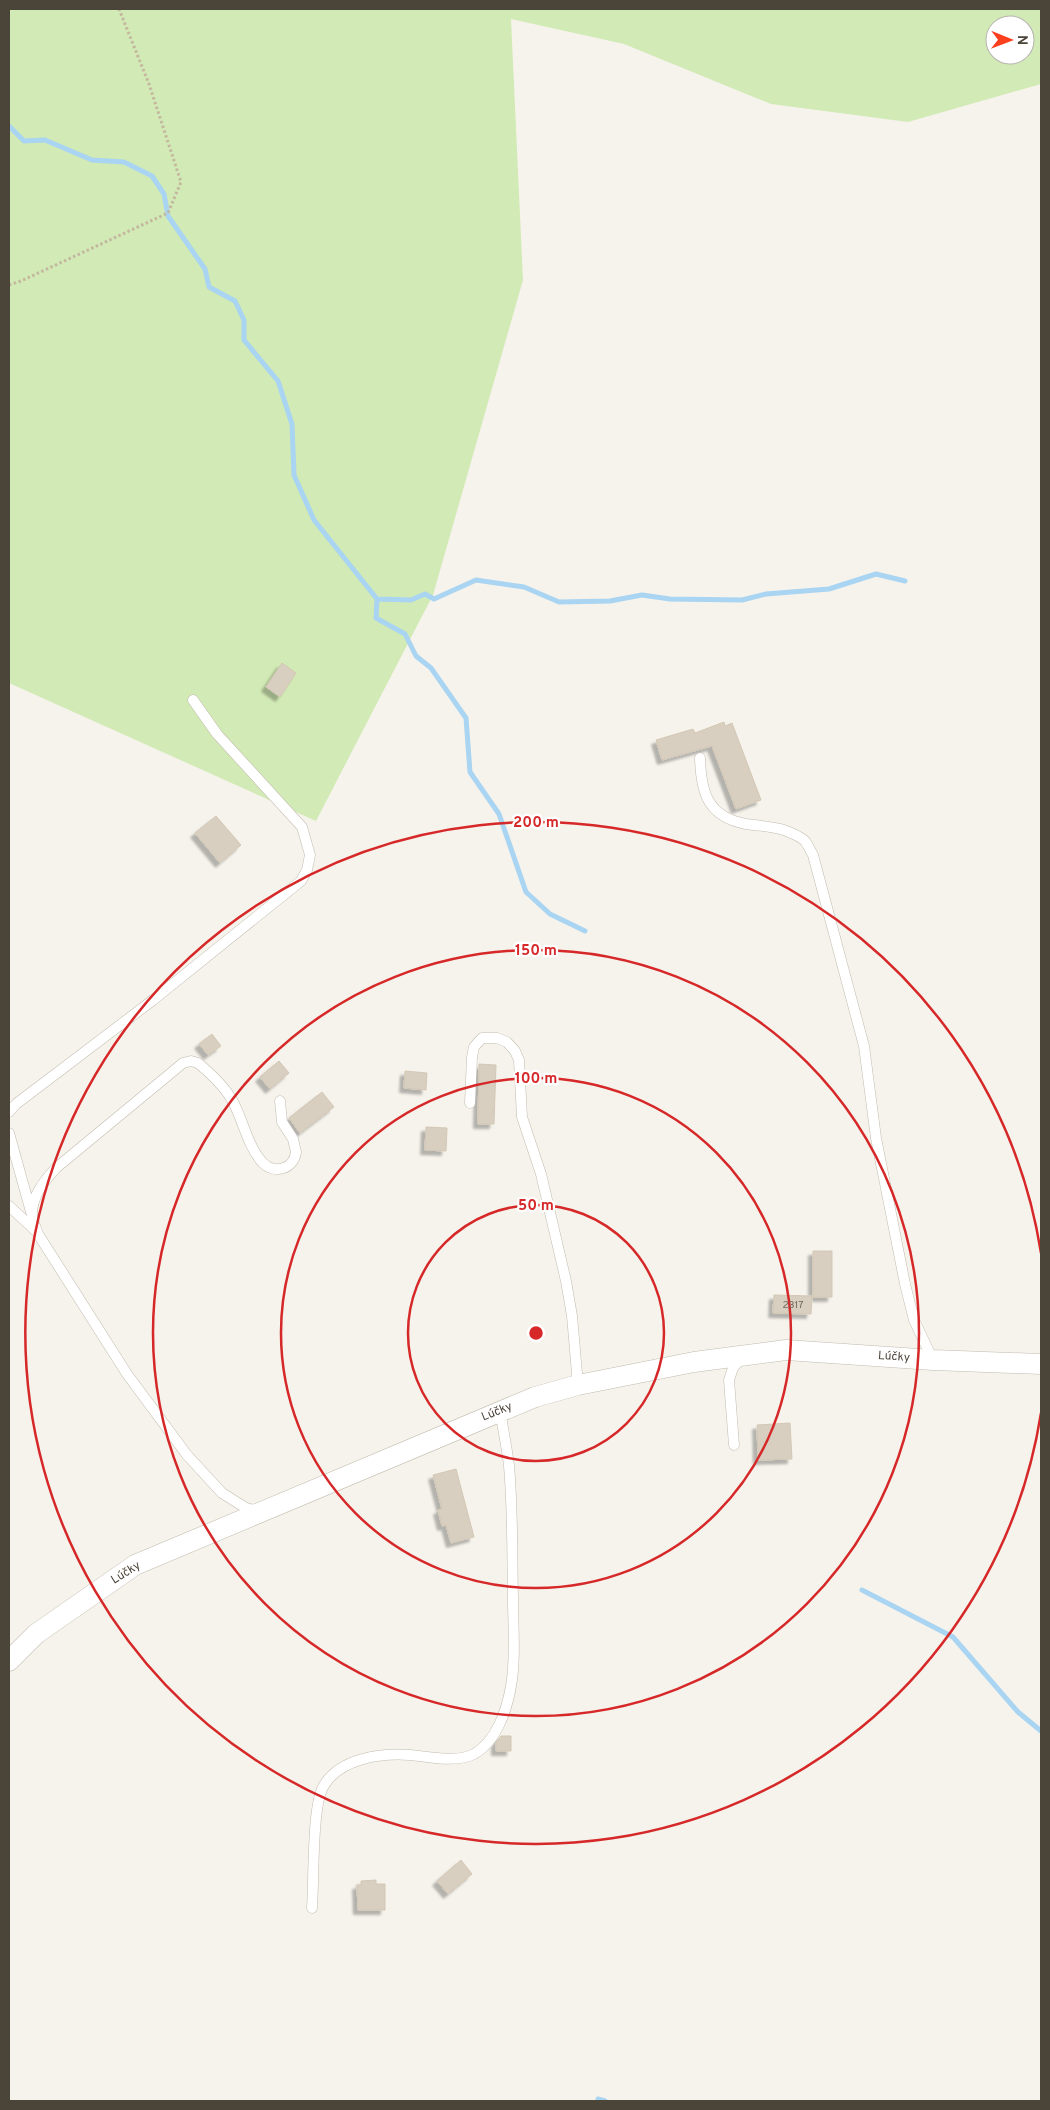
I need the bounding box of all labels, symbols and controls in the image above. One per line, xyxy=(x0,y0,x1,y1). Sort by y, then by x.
north arrow xyxy=(985,15,1035,65)
text: N xyxy=(1013,35,1030,45)
text: 200 m xyxy=(513,814,559,833)
text: 150 m xyxy=(515,942,557,961)
text: 100 m xyxy=(515,1070,557,1089)
text: 50 m xyxy=(518,1197,554,1216)
house number: 2317 xyxy=(782,1299,804,1312)
centre of rings xyxy=(527,1324,545,1342)
street label: Lúčky xyxy=(877,1348,911,1366)
street label: Lúčky xyxy=(479,1399,515,1425)
street label: Lúčky xyxy=(108,1558,144,1588)

